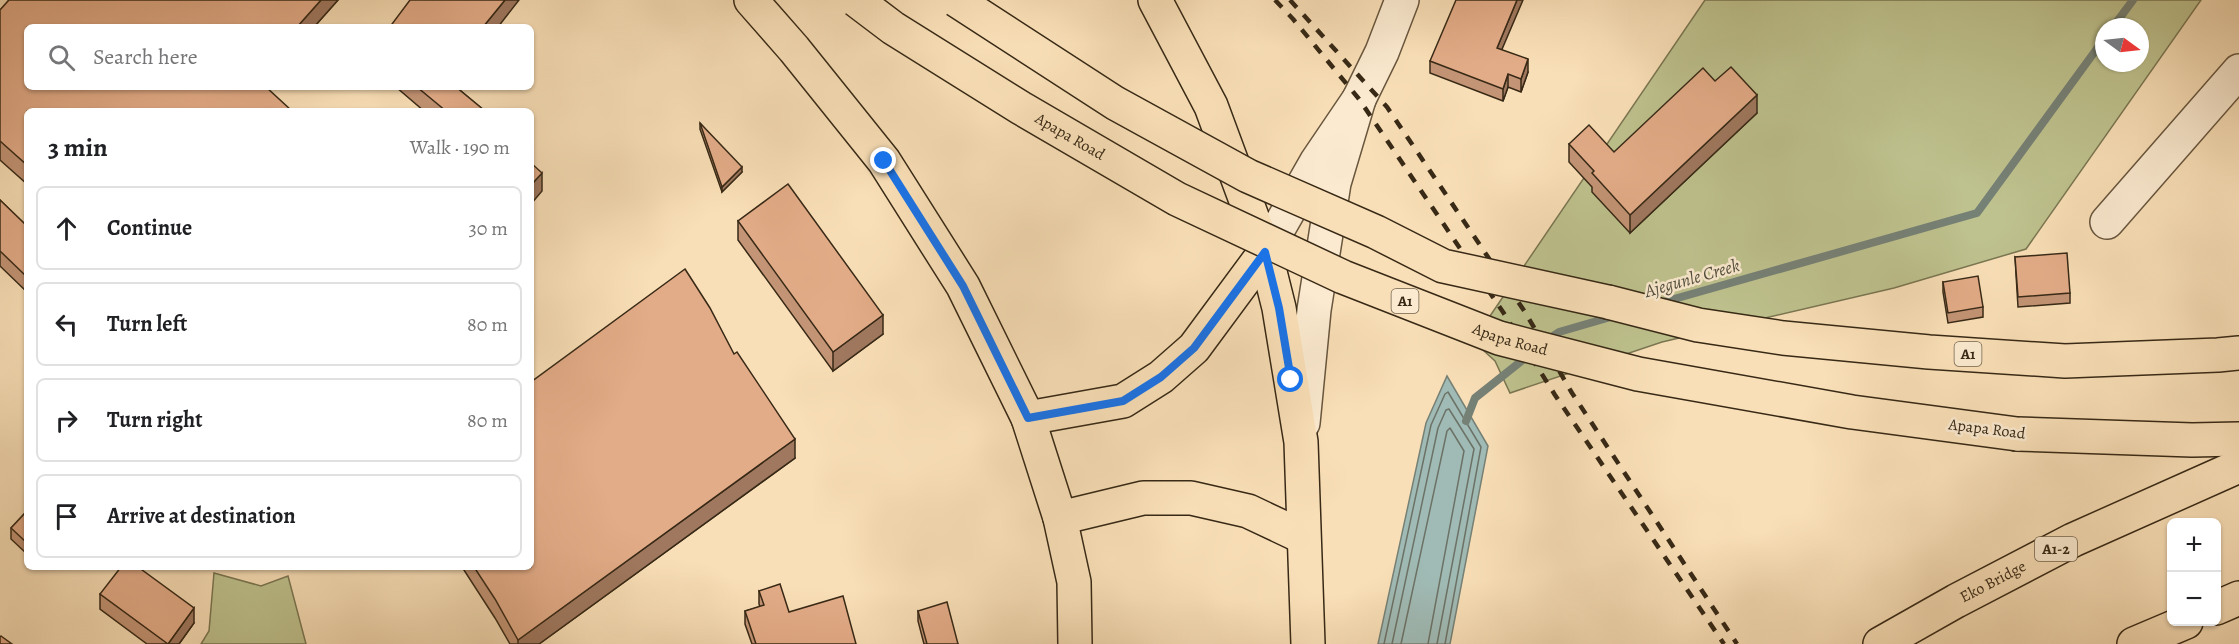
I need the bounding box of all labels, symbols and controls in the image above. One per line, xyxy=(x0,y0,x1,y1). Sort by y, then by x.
north arrow xyxy=(2095,18,2149,72)
search box xyxy=(24,24,534,90)
icon: search xyxy=(45,41,78,74)
text: Search here xyxy=(93,42,198,72)
street label: Apapa Road xyxy=(1030,107,1109,166)
text: 3 min xyxy=(48,130,108,165)
text: Walk · 190 m xyxy=(410,134,510,161)
route end xyxy=(870,147,896,173)
icon: ahead xyxy=(50,212,83,245)
text: Continue xyxy=(107,213,192,243)
text: 30 m xyxy=(468,215,508,242)
water label: Ajegunle Creek xyxy=(1641,253,1742,303)
road number: A1 xyxy=(1392,289,1418,313)
icon: left xyxy=(50,308,83,341)
text: Turn left xyxy=(107,309,187,339)
text: 80 m xyxy=(467,311,508,338)
street label: Apapa Road xyxy=(1468,317,1550,361)
road number: A1 xyxy=(1954,342,1982,366)
route start xyxy=(1277,366,1303,392)
icon: right xyxy=(50,404,83,437)
text: Turn right xyxy=(107,405,203,435)
text: 80 m xyxy=(467,407,508,434)
street label: Apapa Road xyxy=(1946,413,2027,445)
icon: arrive xyxy=(50,500,83,533)
text: Arrive at destination xyxy=(107,501,296,531)
map controls xyxy=(2167,518,2221,626)
button: + xyxy=(2167,518,2221,572)
road number: A1-2 xyxy=(2035,537,2077,561)
street label: Eko Bridge xyxy=(1956,555,2030,608)
button: − xyxy=(2167,572,2221,626)

